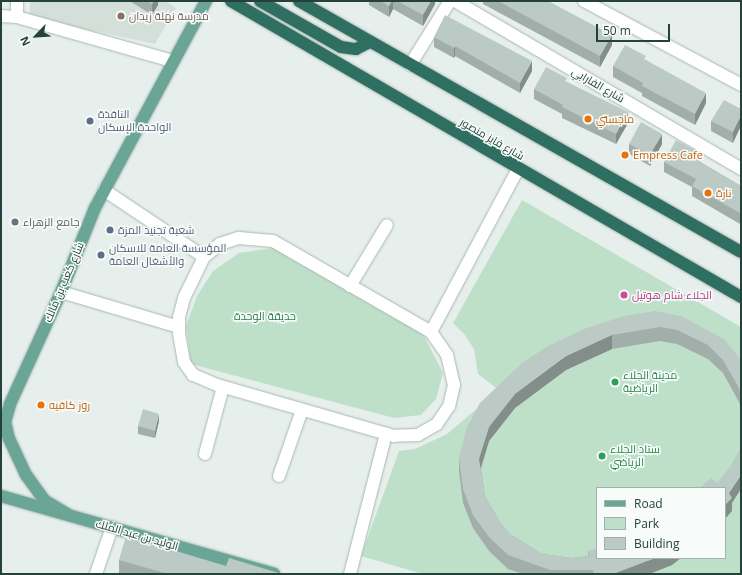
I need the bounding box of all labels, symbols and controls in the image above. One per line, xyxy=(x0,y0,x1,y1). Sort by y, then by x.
place label: مدرسة نهلة زيدان xyxy=(129,9,209,23)
marker: مدرسة نهلة زيدان xyxy=(116,11,126,21)
north arrow xyxy=(16,16,56,56)
scale bar xyxy=(598,16,672,42)
text: 50 m xyxy=(603,22,631,39)
text: N xyxy=(16,34,33,49)
street label: شارع الفارابي xyxy=(569,65,627,105)
place label: النافذة الواحدة الإسكان xyxy=(98,108,172,134)
place label: ماجستي xyxy=(596,112,634,126)
marker: ماجستي xyxy=(583,114,593,124)
street label: شارع فايز منصور xyxy=(457,115,527,163)
marker: النافذة الواحدة الإسكان xyxy=(85,116,95,126)
place label: Empress Cafe xyxy=(633,148,703,162)
marker: Empress Cafe xyxy=(620,150,630,160)
place label: نارة xyxy=(716,186,731,200)
marker: نارة xyxy=(703,188,713,198)
place label: جامع الزهراء xyxy=(23,215,79,229)
marker: جامع الزهراء xyxy=(10,217,20,227)
place label: شعبة تجنيد المزة xyxy=(118,223,194,237)
marker: شعبة تجنيد المزة xyxy=(105,225,115,235)
street label: شارع كعب بن مالك xyxy=(41,240,87,324)
place label: المؤسسة العامة للاسكان والأشغال العامة xyxy=(109,242,226,268)
marker: المؤسسة العامة للاسكان والأشغال العامة xyxy=(96,250,106,260)
place label: الجلاء شام هوتيل xyxy=(632,288,712,302)
marker: الجلاء شام هوتيل xyxy=(619,290,629,300)
park label: حديقة الوحدة xyxy=(234,309,296,323)
place label: مدينة الجلاء الرياضية xyxy=(623,369,677,395)
marker: مدينة الجلاء الرياضية xyxy=(610,377,620,387)
place label: روز كافيه xyxy=(49,398,90,412)
marker: روز كافيه xyxy=(36,400,46,410)
place label: ستاد الجلاء الرياضي xyxy=(610,443,660,469)
marker: ستاد الجلاء الرياضي xyxy=(597,451,607,461)
legend xyxy=(596,487,726,559)
text: Road xyxy=(634,495,663,512)
text: Park xyxy=(634,515,659,532)
street label: الوليد بن عبد الملك xyxy=(94,517,180,553)
text: Building xyxy=(634,535,679,552)

